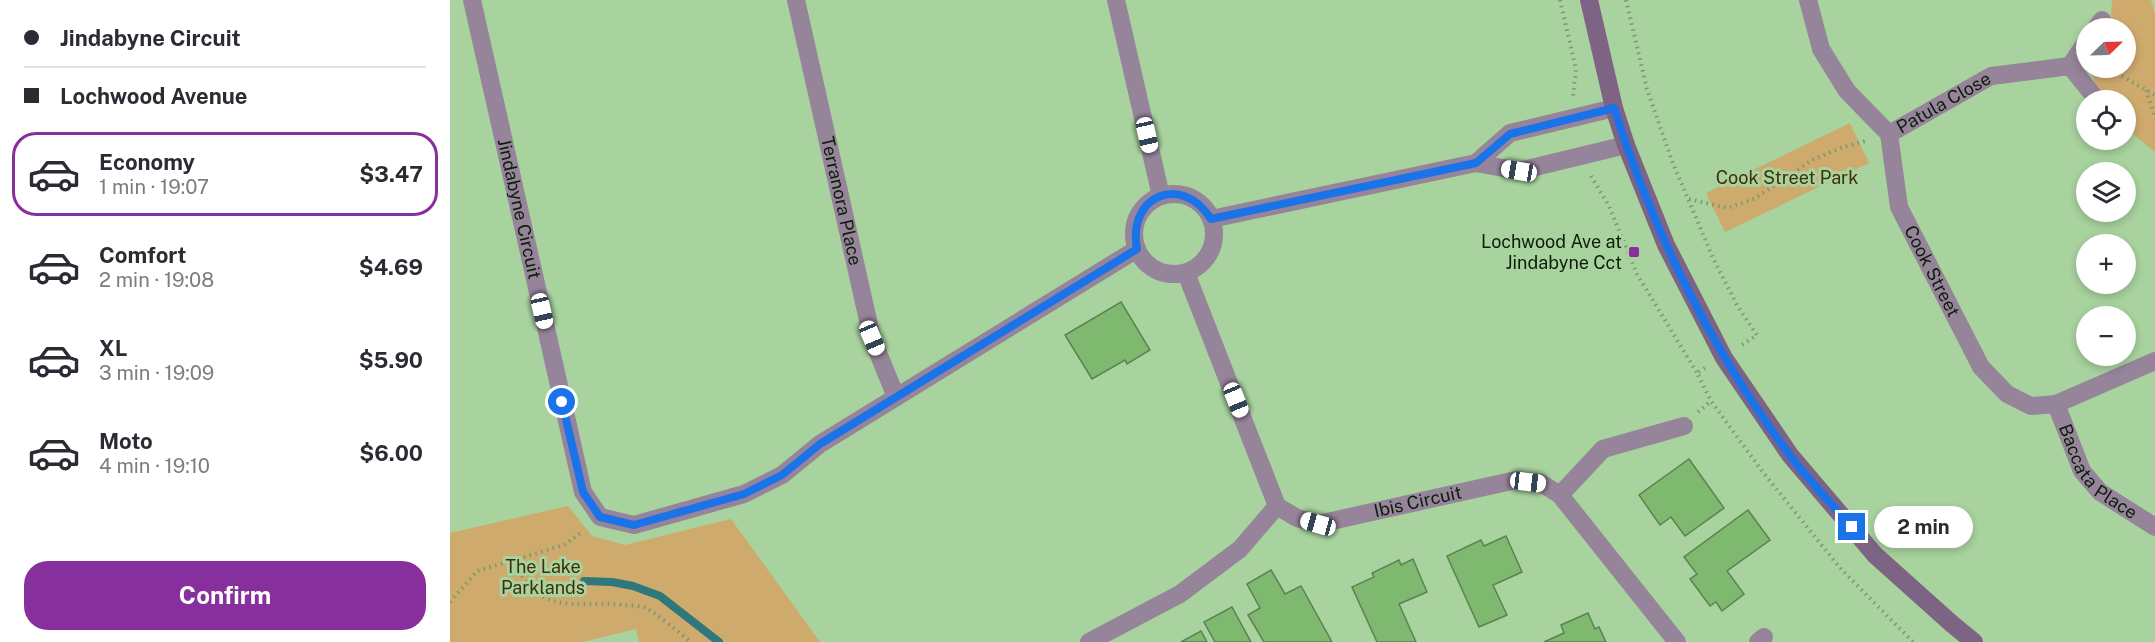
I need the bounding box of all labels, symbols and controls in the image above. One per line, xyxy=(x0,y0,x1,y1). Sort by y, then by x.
north arrow xyxy=(2076,18,2136,78)
map controls xyxy=(2076,18,2136,366)
text: Jindabyne Circuit xyxy=(60,25,241,51)
street label: Patula Close xyxy=(1893,67,1994,137)
text: Lochwood Avenue xyxy=(60,83,247,109)
button: locate xyxy=(2076,90,2136,150)
car xyxy=(1134,115,1160,155)
street label: Terranora Place xyxy=(817,134,866,267)
street label: Jindabyne Circuit xyxy=(494,136,546,281)
icon: car xyxy=(27,147,81,201)
text: Economy xyxy=(99,149,195,175)
car xyxy=(1500,159,1538,183)
text: $3.47 xyxy=(359,161,423,187)
button: layers xyxy=(2076,162,2136,222)
park label: Cook Street Park xyxy=(1716,167,1858,188)
text: 1 min · 19:07 xyxy=(99,175,209,199)
street label: Cook Street xyxy=(1900,222,1964,320)
place label: Lochwood Ave at Jindabyne Cct xyxy=(1481,231,1622,273)
button: + xyxy=(2076,234,2136,294)
icon: car xyxy=(27,240,81,294)
text: Comfort xyxy=(99,242,186,268)
marker: Lochwood Ave at Jindabyne Cct xyxy=(1627,245,1641,259)
text: $4.69 xyxy=(359,254,423,280)
text: 2 min · 19:08 xyxy=(99,268,214,292)
car xyxy=(529,291,555,331)
button: − xyxy=(2076,306,2136,366)
car xyxy=(857,318,887,358)
icon: car xyxy=(27,333,81,387)
text: XL xyxy=(99,335,127,361)
text: $5.90 xyxy=(359,347,423,373)
text: 3 min · 19:09 xyxy=(99,361,214,385)
car xyxy=(1221,380,1251,420)
route start xyxy=(548,388,575,415)
street label: Baccata Place xyxy=(2055,421,2141,523)
icon: car xyxy=(27,426,81,480)
text: Moto xyxy=(99,428,153,454)
text: $6.00 xyxy=(359,440,423,466)
text: 4 min · 19:10 xyxy=(99,454,210,478)
car xyxy=(1509,471,1547,493)
street label: Ibis Circuit xyxy=(1372,481,1464,521)
callout: 2 min xyxy=(1873,506,1972,548)
car xyxy=(1298,510,1338,538)
route end xyxy=(1838,513,1865,540)
text: 2 min xyxy=(1897,515,1950,539)
park label: The Lake Parklands xyxy=(501,556,585,598)
button: Confirm xyxy=(24,561,426,630)

